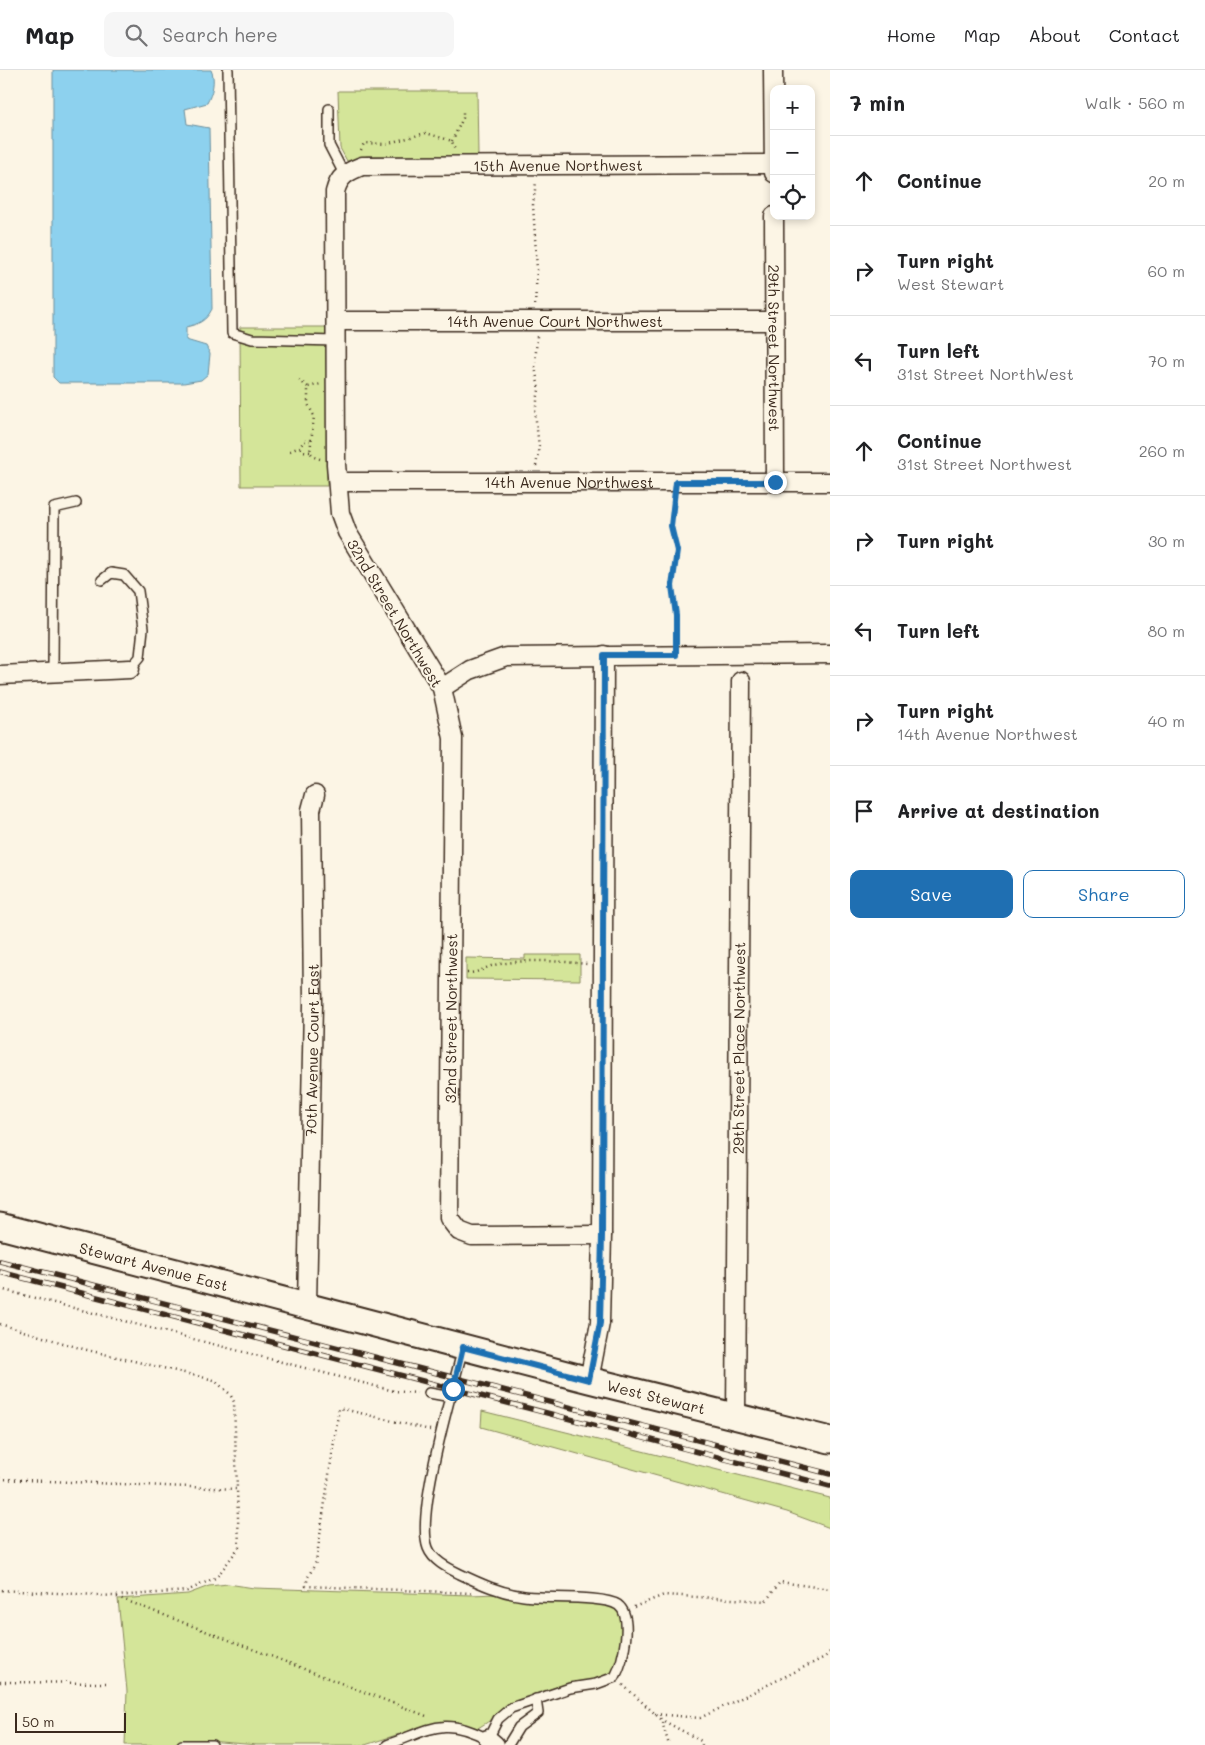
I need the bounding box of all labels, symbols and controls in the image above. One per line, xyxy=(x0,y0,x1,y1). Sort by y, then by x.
search box xyxy=(104,12,454,57)
text: Map xyxy=(25,19,74,50)
icon: search xyxy=(122,21,150,49)
text: Search here xyxy=(162,22,278,47)
text: Home xyxy=(887,23,936,47)
text: Map xyxy=(964,23,1000,47)
text: About xyxy=(1028,23,1081,47)
text: Contact xyxy=(1109,23,1180,47)
map controls xyxy=(770,85,815,220)
button: + xyxy=(770,85,815,130)
text: 7 min xyxy=(850,89,905,116)
text: Walk · 560 m xyxy=(1085,92,1185,113)
button: − xyxy=(770,130,815,175)
street label: 15th Avenue Northwest xyxy=(473,155,643,175)
icon: ahead xyxy=(850,167,878,195)
text: Continue xyxy=(897,168,982,193)
text: 20 m xyxy=(1148,170,1185,191)
button: locate xyxy=(770,175,815,220)
text: Turn right xyxy=(897,248,994,273)
icon: right xyxy=(850,257,878,285)
text: 60 m xyxy=(1148,260,1185,281)
street label: 29th Street Northwest xyxy=(764,264,785,432)
text: West Stewart xyxy=(897,273,1004,294)
street label: 14th Avenue Court Northwest xyxy=(447,311,663,331)
text: Turn left xyxy=(897,338,980,363)
icon: left xyxy=(850,347,878,375)
text: 70 m xyxy=(1148,350,1185,371)
text: 31st Street NorthWest xyxy=(897,363,1074,384)
text: Continue xyxy=(897,428,982,453)
icon: ahead xyxy=(850,437,878,465)
text: 260 m xyxy=(1139,440,1185,461)
text: 31st Street Northwest xyxy=(897,453,1072,474)
route end xyxy=(764,471,787,494)
street label: 14th Avenue Northwest xyxy=(484,472,654,492)
icon: right xyxy=(850,527,878,555)
text: Turn right xyxy=(897,528,994,553)
text: 30 m xyxy=(1148,530,1185,551)
street label: 32nd Street Northwest xyxy=(343,535,447,691)
icon: left xyxy=(850,617,878,645)
text: Turn left xyxy=(897,618,980,643)
text: 80 m xyxy=(1148,620,1185,641)
text: Turn right xyxy=(897,698,994,723)
icon: right xyxy=(850,707,878,735)
text: 40 m xyxy=(1148,710,1185,731)
text: 14th Avenue Northwest xyxy=(897,723,1078,744)
icon: arrive xyxy=(850,797,878,825)
text: Arrive at destination xyxy=(897,798,1100,823)
button: Save xyxy=(850,870,1013,918)
button: Share xyxy=(1023,870,1185,918)
street label: 32nd Street Northwest xyxy=(440,933,461,1103)
street label: 29th Street Place Northwest xyxy=(728,942,749,1154)
street label: 70th Avenue Court East xyxy=(300,963,323,1137)
street label: Stewart Avenue East xyxy=(77,1237,230,1295)
street label: West Stewart xyxy=(605,1375,707,1419)
route start xyxy=(442,1378,465,1401)
scale bar xyxy=(15,1710,126,1733)
text: 50 m xyxy=(22,1712,54,1731)

